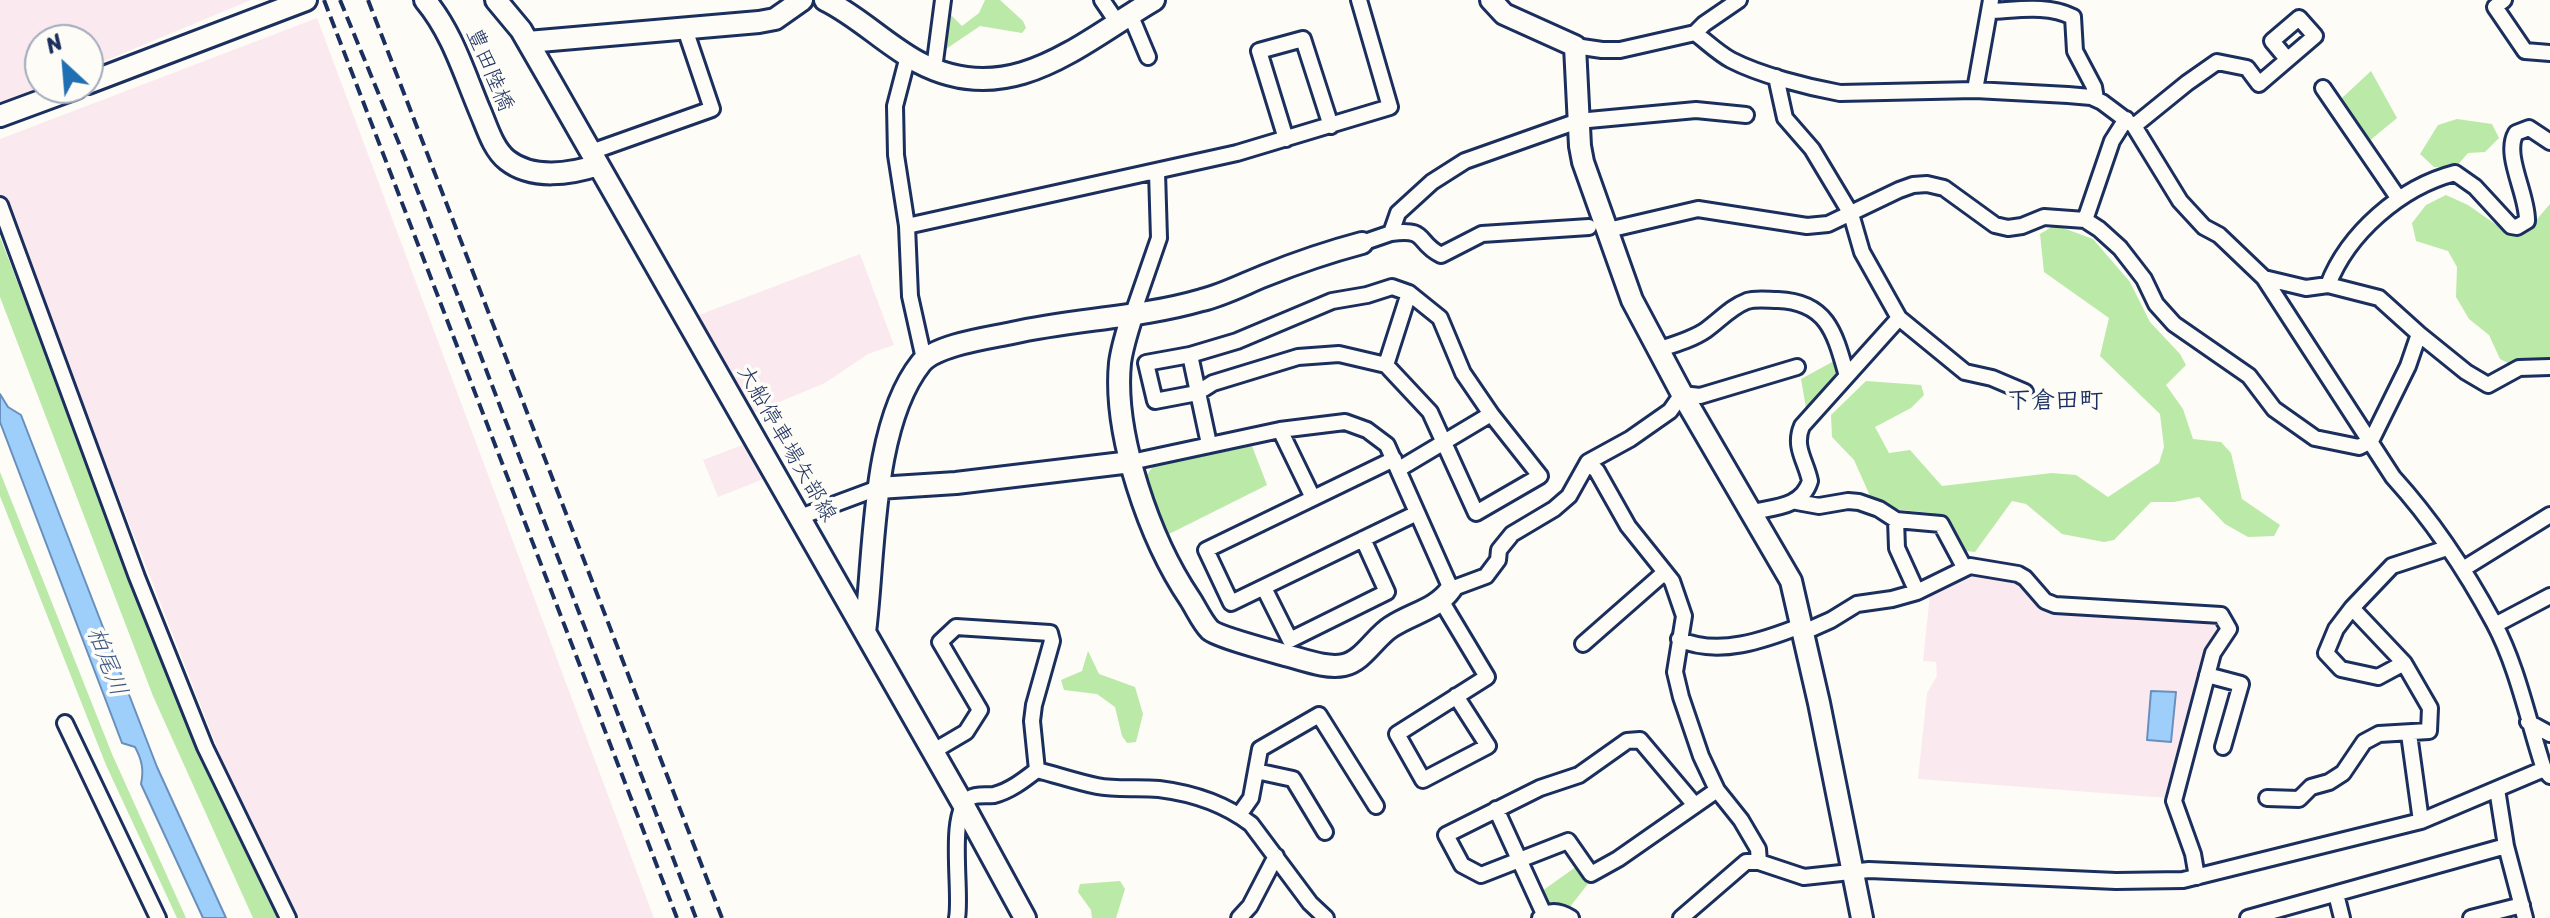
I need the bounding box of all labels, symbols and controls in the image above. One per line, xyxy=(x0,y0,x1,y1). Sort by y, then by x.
text: N xyxy=(39,23,70,65)
north arrow xyxy=(24,24,104,104)
street label: 豊田陸橋 xyxy=(460,24,518,116)
street label: 大船停車場矢部線 xyxy=(731,361,841,527)
district label: 下倉田町 xyxy=(2007,388,2103,416)
water label: 柏尾川 xyxy=(80,623,132,701)

